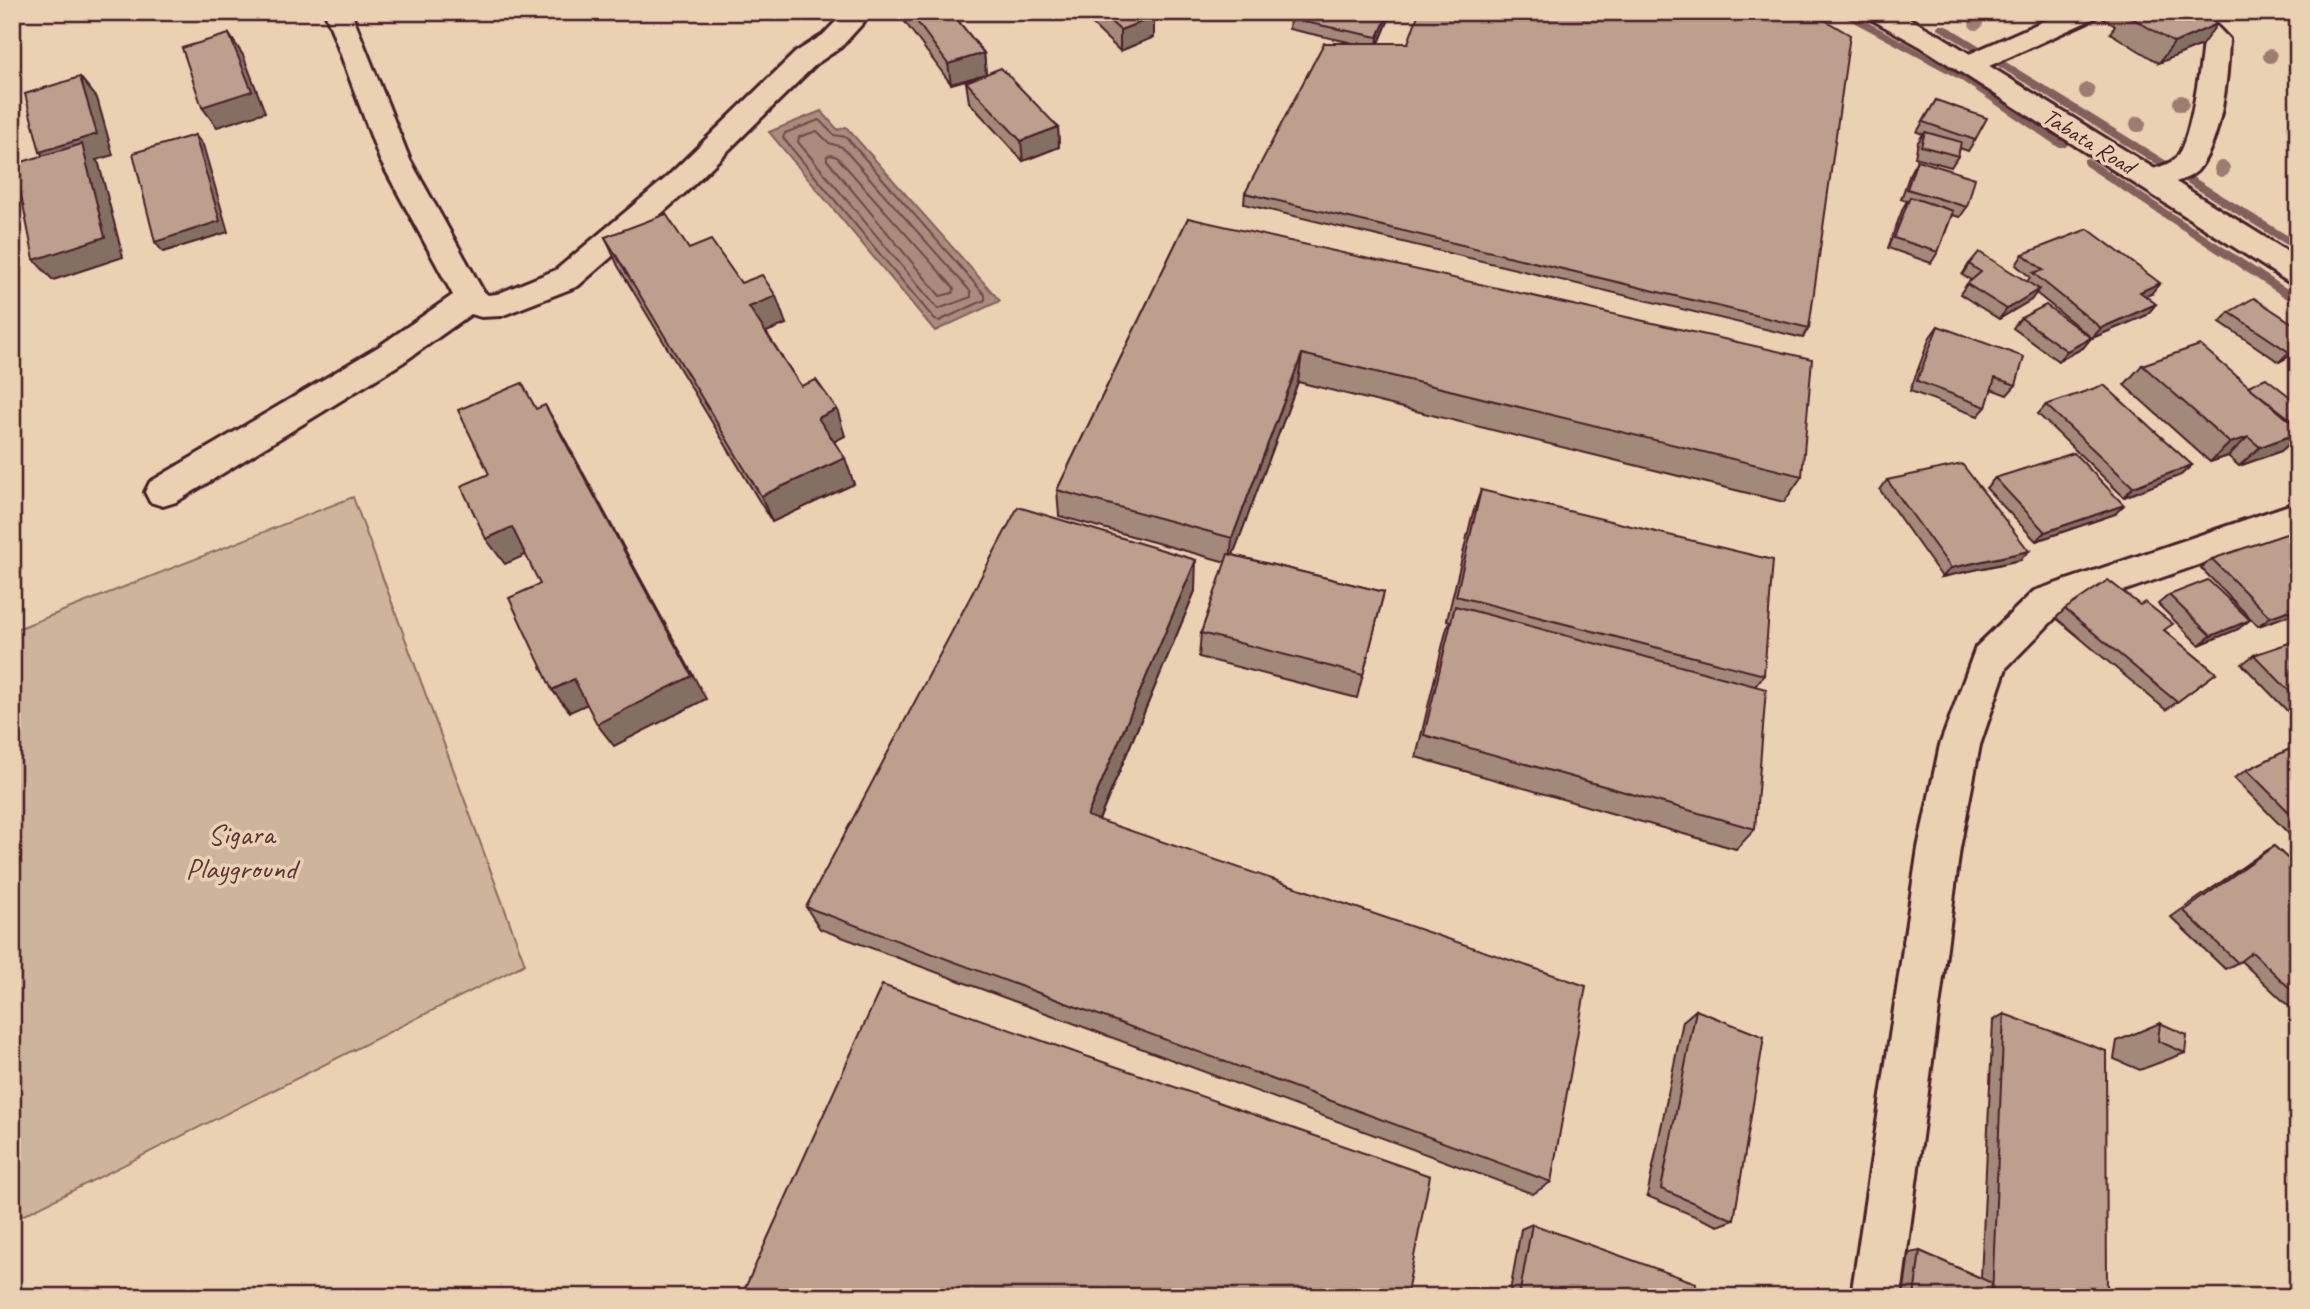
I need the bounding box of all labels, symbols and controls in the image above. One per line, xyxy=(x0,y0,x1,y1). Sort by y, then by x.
street label: Tabata Road xyxy=(2037,101,2144,183)
park label: Sigara Playground xyxy=(185,815,301,887)

